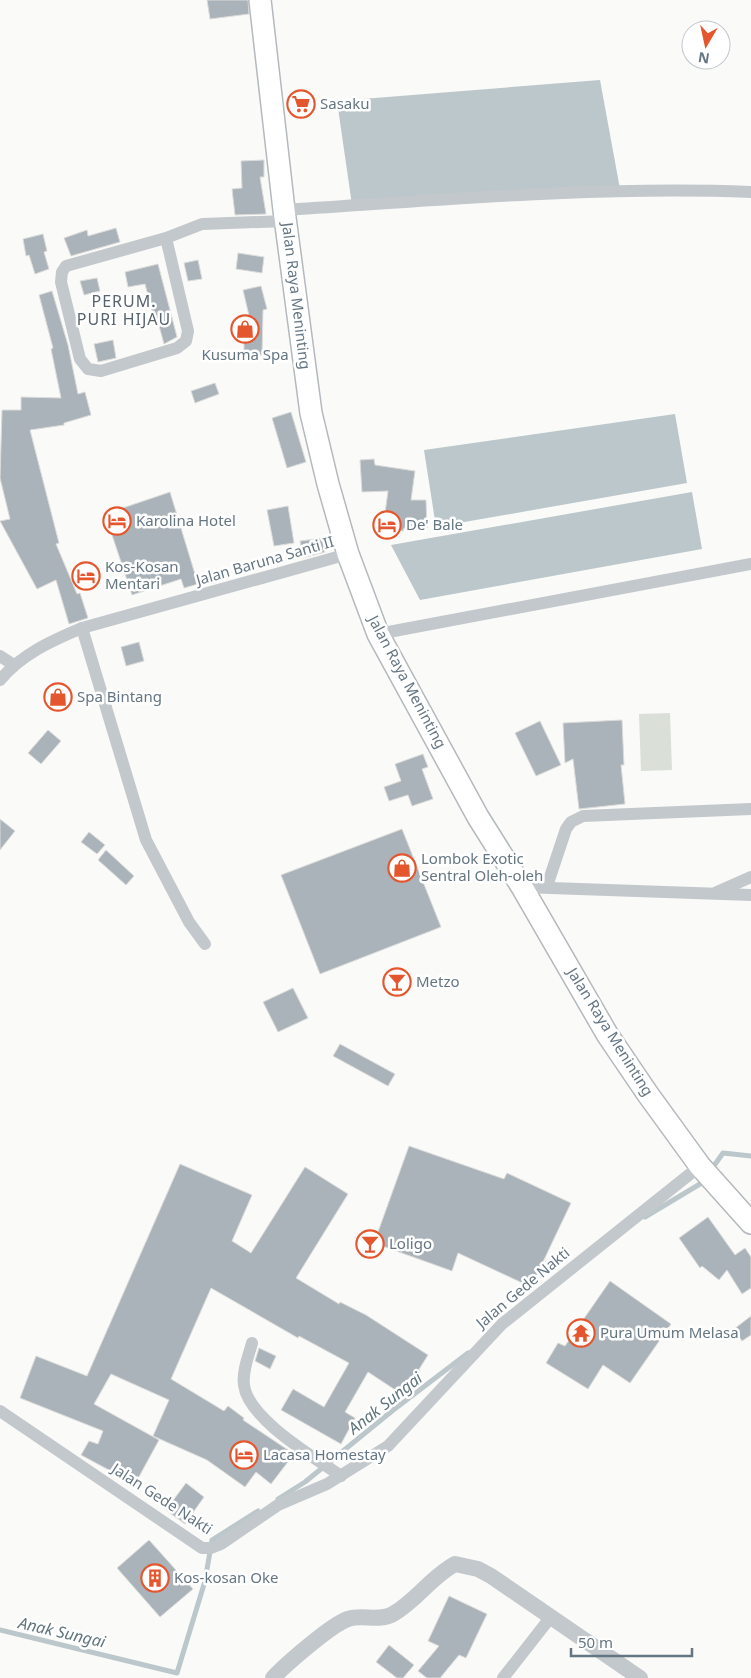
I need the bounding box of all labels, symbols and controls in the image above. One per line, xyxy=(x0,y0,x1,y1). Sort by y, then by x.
north arrow xyxy=(681,20,731,70)
text: N xyxy=(697,48,711,69)
supermarket icon: Sasaku xyxy=(286,89,316,119)
place label: Sasaku xyxy=(320,93,370,113)
street label: Jalan Raya Meninting xyxy=(278,219,316,371)
district label: PERUM. PURI HIJAU xyxy=(77,290,171,330)
shop icon: Kusuma Spa xyxy=(230,314,260,344)
place label: Kusuma Spa xyxy=(201,344,289,364)
hotel icon: Karolina Hotel xyxy=(102,506,132,536)
place label: Karolina Hotel xyxy=(136,510,236,530)
hotel icon: De' Bale xyxy=(372,510,402,540)
place label: De' Bale xyxy=(406,514,463,534)
street label: Jalan Baruna Santi II xyxy=(192,531,336,590)
place label: Kos-Kosan Mentari xyxy=(105,556,179,593)
hotel icon: Kos-Kosan Mentari xyxy=(71,561,101,591)
street label: Jalan Raya Meninting xyxy=(363,610,451,752)
shop icon: Spa Bintang xyxy=(43,682,73,712)
place label: Spa Bintang xyxy=(77,686,162,706)
place label: Lombok Exotic Sentral Oleh-oleh xyxy=(421,848,543,885)
shop icon: Lombok Exotic Sentral Oleh-oleh xyxy=(387,853,417,883)
street label: Jalan Raya Meninting xyxy=(562,962,659,1099)
bar icon: Metzo xyxy=(382,967,412,997)
place label: Metzo xyxy=(416,971,460,991)
bar icon: Loligo xyxy=(355,1229,385,1259)
place label: Loligo xyxy=(389,1233,432,1253)
street label: Jalan Gede Nakti xyxy=(470,1242,573,1333)
temple icon: Pura Umum Melasa xyxy=(566,1318,596,1348)
place label: Pura Umum Melasa xyxy=(600,1322,739,1342)
water label: Anak Sungai xyxy=(343,1367,427,1440)
hotel icon: Lacasa Homestay xyxy=(229,1440,259,1470)
place label: Lacasa Homestay xyxy=(263,1444,386,1464)
street label: Jalan Gede Nakti xyxy=(107,1457,217,1538)
building icon: Kos-kosan Oke xyxy=(140,1563,170,1593)
place label: Kos-kosan Oke xyxy=(174,1567,278,1587)
water label: Anak Sungai xyxy=(15,1611,108,1653)
scale bar xyxy=(571,1626,692,1658)
text: 50 m xyxy=(578,1632,613,1652)

